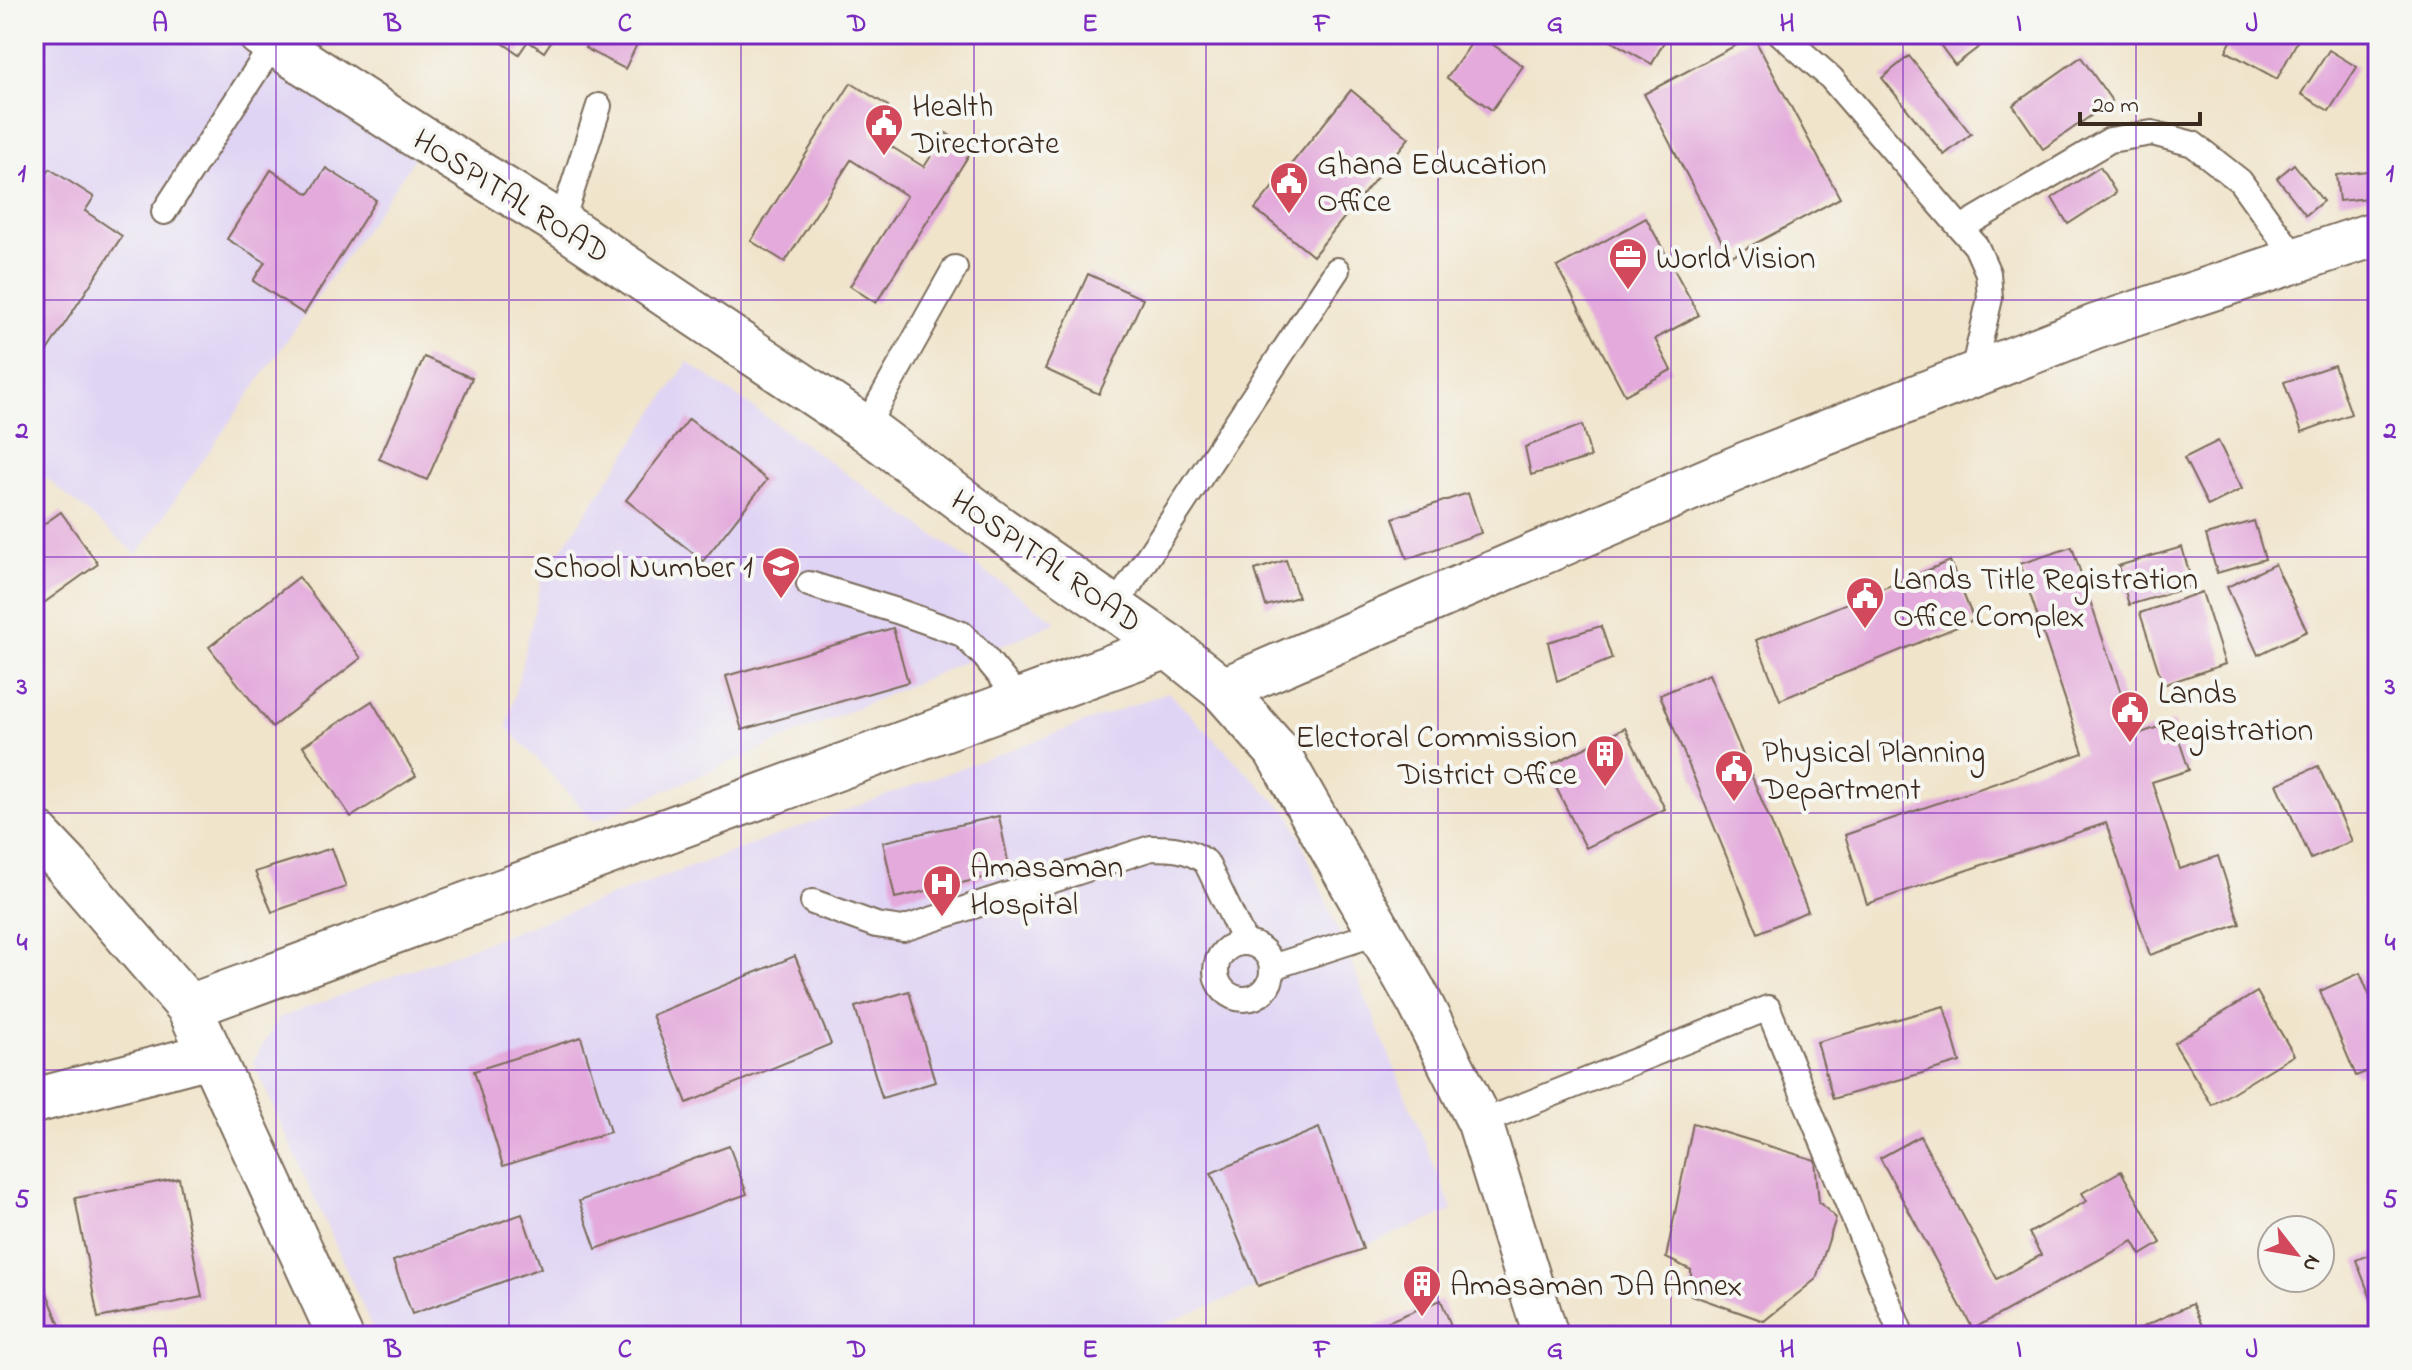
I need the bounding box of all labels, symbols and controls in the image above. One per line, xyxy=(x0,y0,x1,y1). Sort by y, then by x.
text: A xyxy=(152,6,168,44)
text: B xyxy=(383,6,402,44)
text: C xyxy=(618,6,632,44)
text: D xyxy=(846,6,867,44)
text: E xyxy=(1082,6,1098,44)
text: F xyxy=(1312,6,1331,44)
text: G xyxy=(1547,6,1563,44)
text: H xyxy=(1779,6,1795,44)
text: I xyxy=(2016,6,2022,44)
text: J xyxy=(2246,6,2258,44)
scale bar xyxy=(2080,76,2200,126)
place label: Health Directorate xyxy=(911,85,1060,169)
text: 20 m xyxy=(2092,89,2139,124)
public building icon: Health Directorate xyxy=(863,102,905,157)
street label: HOSPITAL ROAD xyxy=(403,119,618,277)
place label: Ghana Education Office xyxy=(1317,143,1547,227)
text: 1 xyxy=(18,156,27,194)
text: 1 xyxy=(2386,156,2395,194)
public building icon: Ghana Education Office xyxy=(1268,160,1310,215)
office icon: World Vision xyxy=(1607,236,1649,291)
place label: World Vision xyxy=(1656,237,1816,284)
text: 2 xyxy=(15,413,29,451)
text: 2 xyxy=(2383,413,2397,451)
street label: HOSPITAL ROAD xyxy=(940,479,1150,646)
school or university icon: School Number 1 xyxy=(760,545,802,600)
place label: School Number 1 xyxy=(533,546,753,593)
place label: Lands Title Registration Office Complex xyxy=(1893,558,2198,642)
public building icon: Lands Title Registration Office Complex xyxy=(1844,575,1886,630)
text: 3 xyxy=(16,669,28,707)
text: 3 xyxy=(2384,669,2396,707)
place label: Lands Registration xyxy=(2158,672,2313,756)
public building icon: Lands Registration xyxy=(2109,689,2151,744)
place label: Electoral Commission District Office xyxy=(1295,716,1578,800)
place label: Physical Planning Department xyxy=(1761,731,1985,815)
building icon: Electoral Commission District Office xyxy=(1584,733,1626,788)
public building icon: Physical Planning Department xyxy=(1713,748,1755,803)
place label: Amasaman Hospital xyxy=(970,846,1123,930)
hospital icon: Amasaman Hospital xyxy=(921,863,963,918)
text: 4 xyxy=(17,925,28,963)
text: 4 xyxy=(2385,925,2396,963)
text: 5 xyxy=(15,1182,30,1220)
text: 5 xyxy=(2383,1182,2398,1220)
north arrow xyxy=(2256,1214,2336,1294)
text: N xyxy=(2293,1248,2328,1277)
building icon: Amasaman DA Annex xyxy=(1401,1263,1443,1318)
place label: Amasaman DA Annex xyxy=(1450,1264,1742,1311)
text: A xyxy=(152,1332,168,1370)
text: B xyxy=(383,1332,402,1370)
text: C xyxy=(618,1332,632,1370)
text: D xyxy=(846,1332,867,1370)
text: E xyxy=(1082,1332,1098,1370)
text: F xyxy=(1312,1332,1331,1370)
text: G xyxy=(1547,1332,1563,1370)
text: H xyxy=(1779,1332,1795,1370)
text: I xyxy=(2016,1332,2022,1370)
text: J xyxy=(2246,1332,2258,1370)

